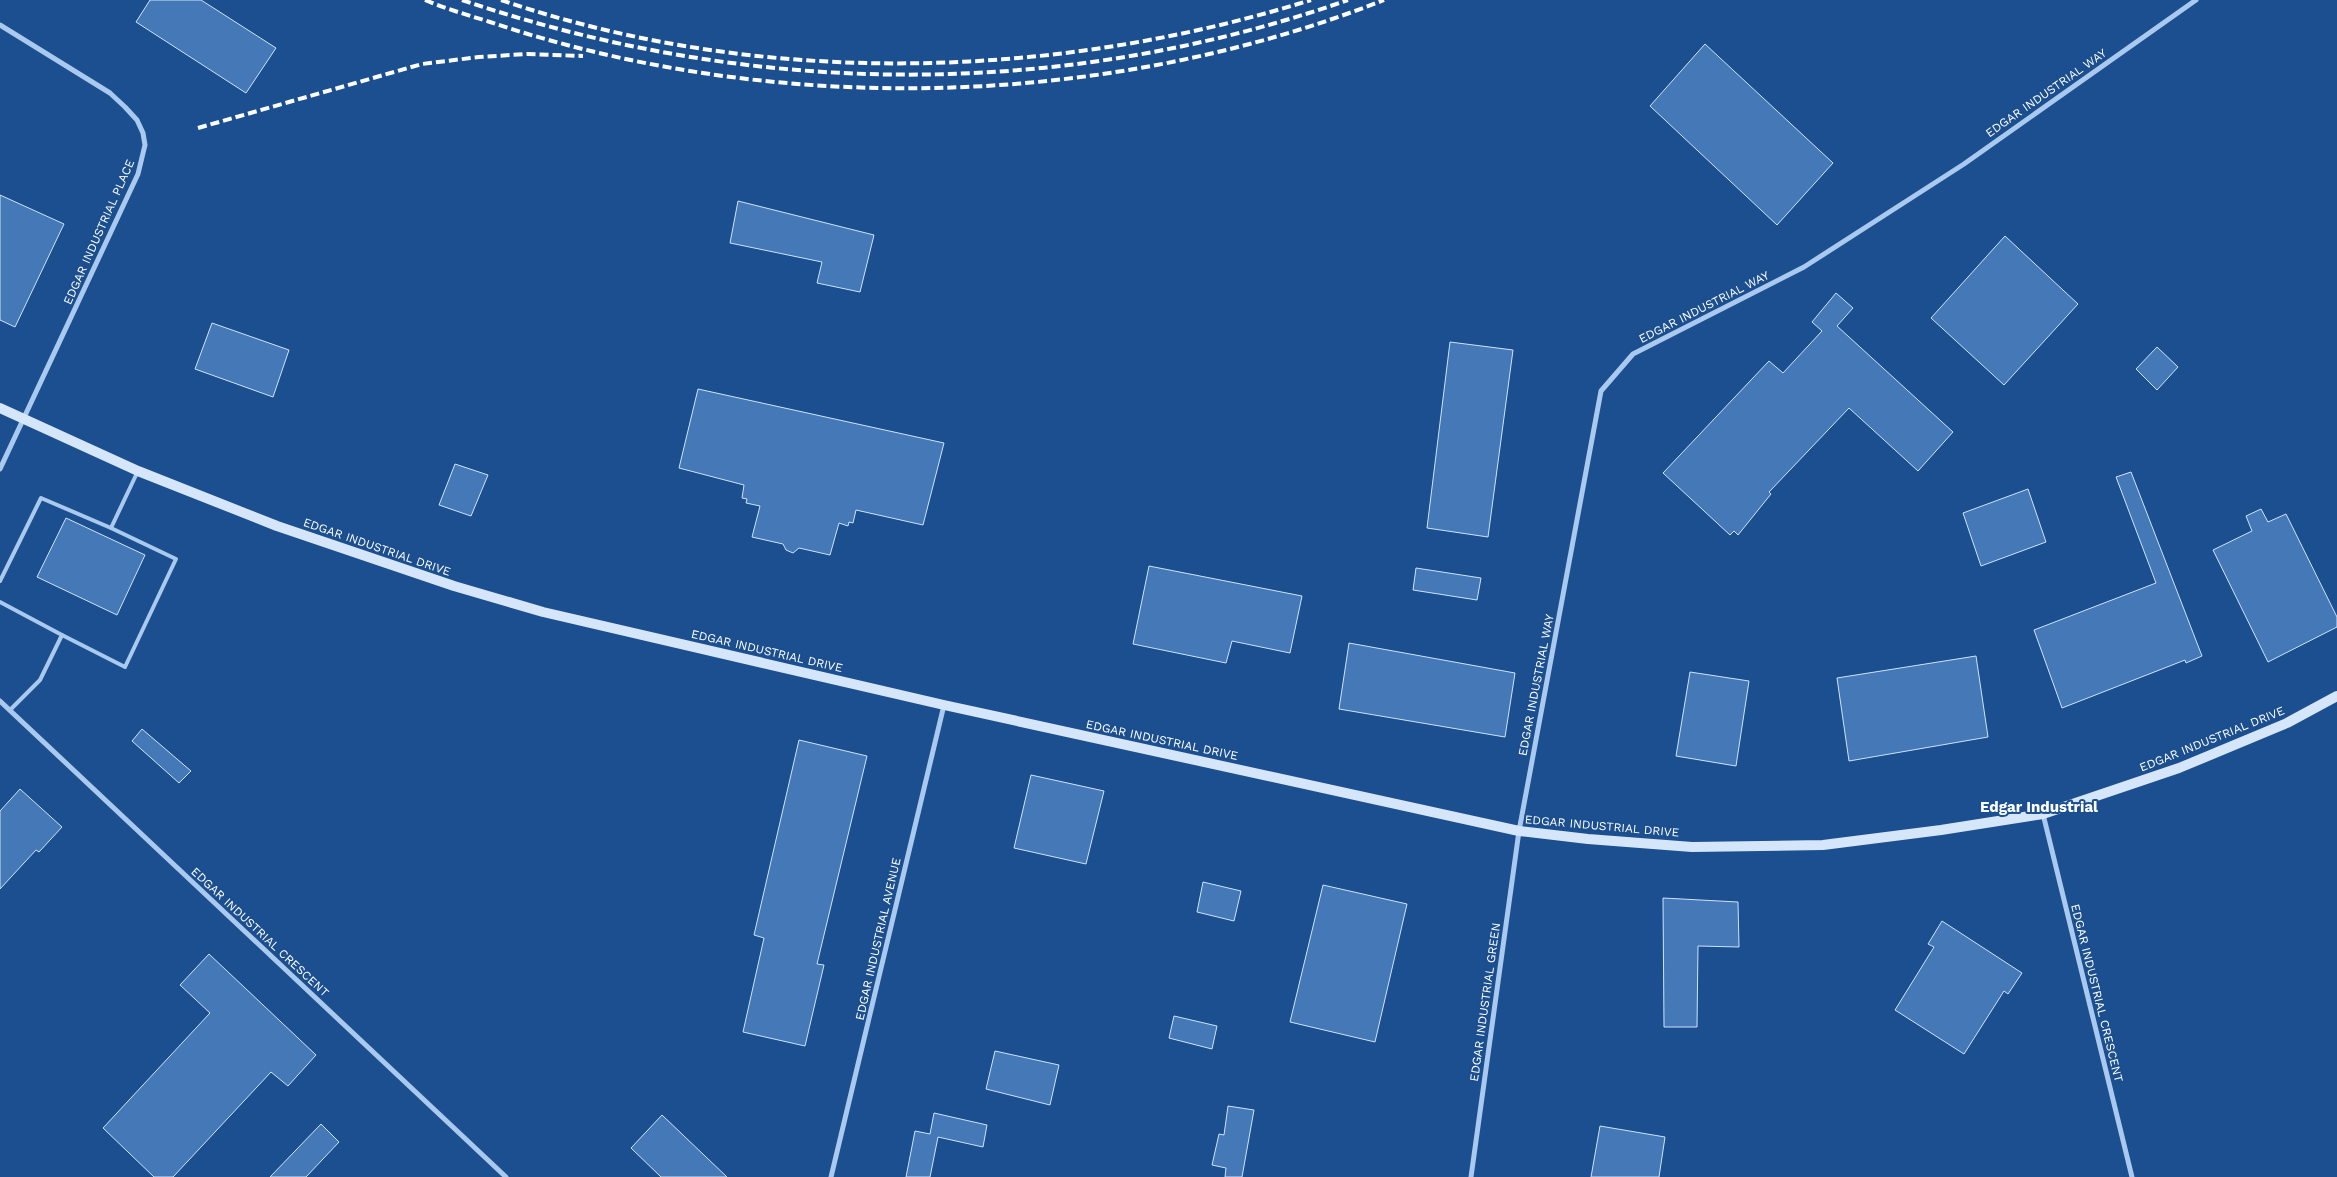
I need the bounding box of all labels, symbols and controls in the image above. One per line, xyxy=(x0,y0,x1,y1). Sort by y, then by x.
street label: EDGAR INDUSTRIAL WAY xyxy=(1983,46,2109,140)
street label: EDGAR INDUSTRIAL PLACE xyxy=(61,157,138,307)
street label: EDGAR INDUSTRIAL WAY xyxy=(1637,268,1772,346)
street label: EDGAR INDUSTRIAL DRIVE xyxy=(301,515,453,579)
street label: EDGAR INDUSTRIAL WAY xyxy=(1515,613,1557,757)
street label: EDGAR INDUSTRIAL DRIVE xyxy=(690,627,844,675)
street label: EDGAR INDUSTRIAL DRIVE xyxy=(2137,703,2287,775)
street label: EDGAR INDUSTRIAL DRIVE xyxy=(1085,717,1240,763)
district label: Edgar Industrial xyxy=(1980,798,2098,816)
street label: EDGAR INDUSTRIAL DRIVE xyxy=(1524,812,1680,840)
street label: EDGAR INDUSTRIAL AVENUE xyxy=(852,856,904,1022)
street label: EDGAR INDUSTRIAL CRESCENT xyxy=(188,864,332,1000)
street label: EDGAR INDUSTRIAL CRESCENT xyxy=(2068,903,2126,1083)
street label: EDGAR INDUSTRIAL GREEN xyxy=(1467,922,1503,1082)

